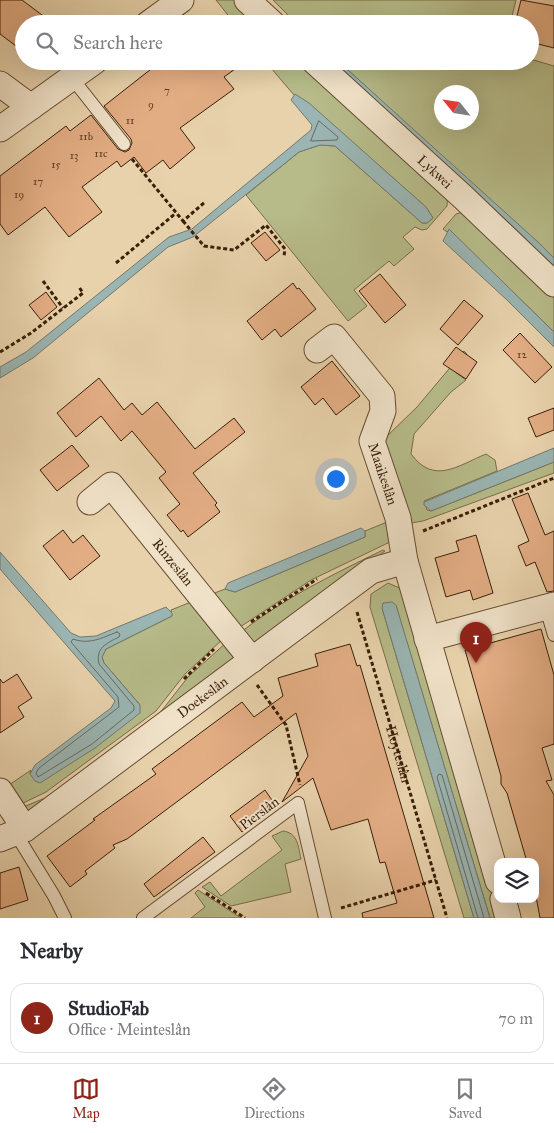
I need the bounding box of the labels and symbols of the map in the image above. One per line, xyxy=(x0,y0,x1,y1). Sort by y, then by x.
house number: 7 xyxy=(164,84,170,97)
north arrow xyxy=(434,85,479,130)
house number: 9 xyxy=(148,98,154,111)
house number: 11 xyxy=(126,114,134,127)
house number: 11b xyxy=(79,130,93,143)
house number: 11c xyxy=(94,147,108,160)
house number: 13 xyxy=(70,149,78,162)
street label: Lykwei xyxy=(414,152,456,192)
house number: 15 xyxy=(51,158,61,171)
house number: 17 xyxy=(33,175,43,188)
house number: 19 xyxy=(14,188,24,201)
house number: 12 xyxy=(517,348,527,361)
street label: Maaikeslân xyxy=(364,440,401,508)
your location xyxy=(323,466,349,492)
street label: Rinzeslân xyxy=(149,535,197,590)
pin: 1 xyxy=(460,622,492,663)
street label: Doekeslân xyxy=(174,673,231,722)
street label: Hoyteslân xyxy=(382,724,415,785)
street label: Pierslân xyxy=(236,793,283,834)

